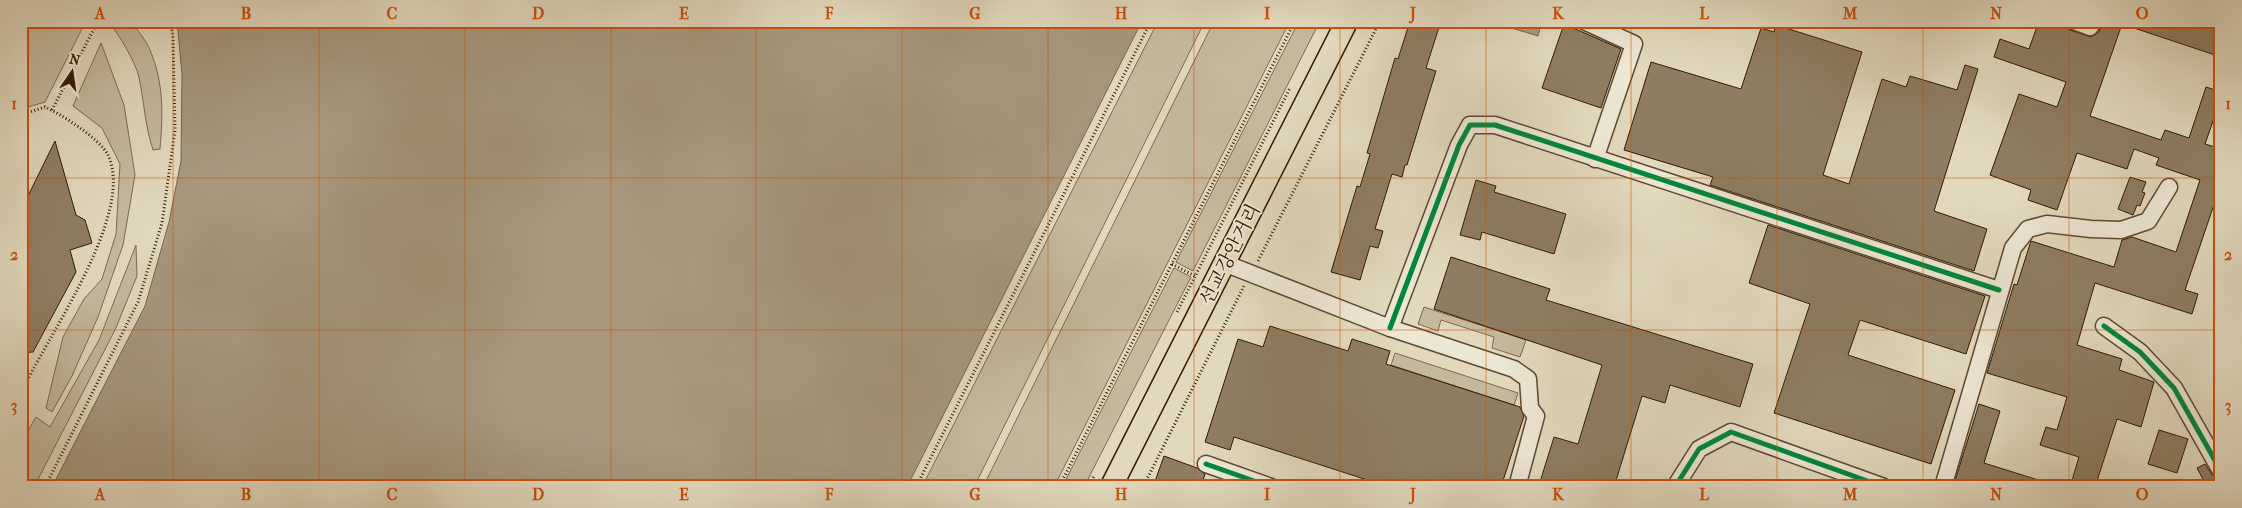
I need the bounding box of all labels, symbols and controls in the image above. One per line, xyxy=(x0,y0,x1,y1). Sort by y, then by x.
text: A xyxy=(94,4,106,23)
text: B xyxy=(241,4,251,23)
text: C xyxy=(387,4,398,23)
text: D xyxy=(532,4,544,23)
text: E xyxy=(679,4,689,23)
text: F xyxy=(824,4,834,23)
text: G xyxy=(969,4,981,23)
text: H xyxy=(1115,4,1128,23)
text: I xyxy=(1264,4,1271,23)
text: J xyxy=(1408,4,1416,24)
text: K xyxy=(1552,4,1565,23)
text: L xyxy=(1699,4,1709,23)
text: M xyxy=(1842,4,1858,23)
text: N xyxy=(1990,4,2003,23)
text: O xyxy=(2136,4,2149,23)
north arrow xyxy=(48,48,98,98)
text: N xyxy=(68,50,82,69)
text: 1 xyxy=(11,94,17,113)
text: 1 xyxy=(2225,94,2231,113)
street label: 선교강안거리 xyxy=(1195,200,1265,309)
text: 2 xyxy=(10,245,18,264)
text: 2 xyxy=(2224,245,2232,264)
text: 3 xyxy=(11,396,17,416)
text: 3 xyxy=(2225,396,2231,416)
text: A xyxy=(94,485,106,504)
text: B xyxy=(241,485,251,504)
text: C xyxy=(387,485,398,504)
text: D xyxy=(532,485,544,504)
text: E xyxy=(679,485,689,504)
text: F xyxy=(824,485,834,504)
text: G xyxy=(969,485,981,504)
text: H xyxy=(1115,485,1128,504)
text: I xyxy=(1264,485,1271,504)
text: J xyxy=(1408,485,1416,505)
text: K xyxy=(1552,485,1565,504)
text: L xyxy=(1699,485,1709,504)
text: M xyxy=(1842,485,1858,504)
text: N xyxy=(1990,485,2003,504)
text: O xyxy=(2136,485,2149,504)

